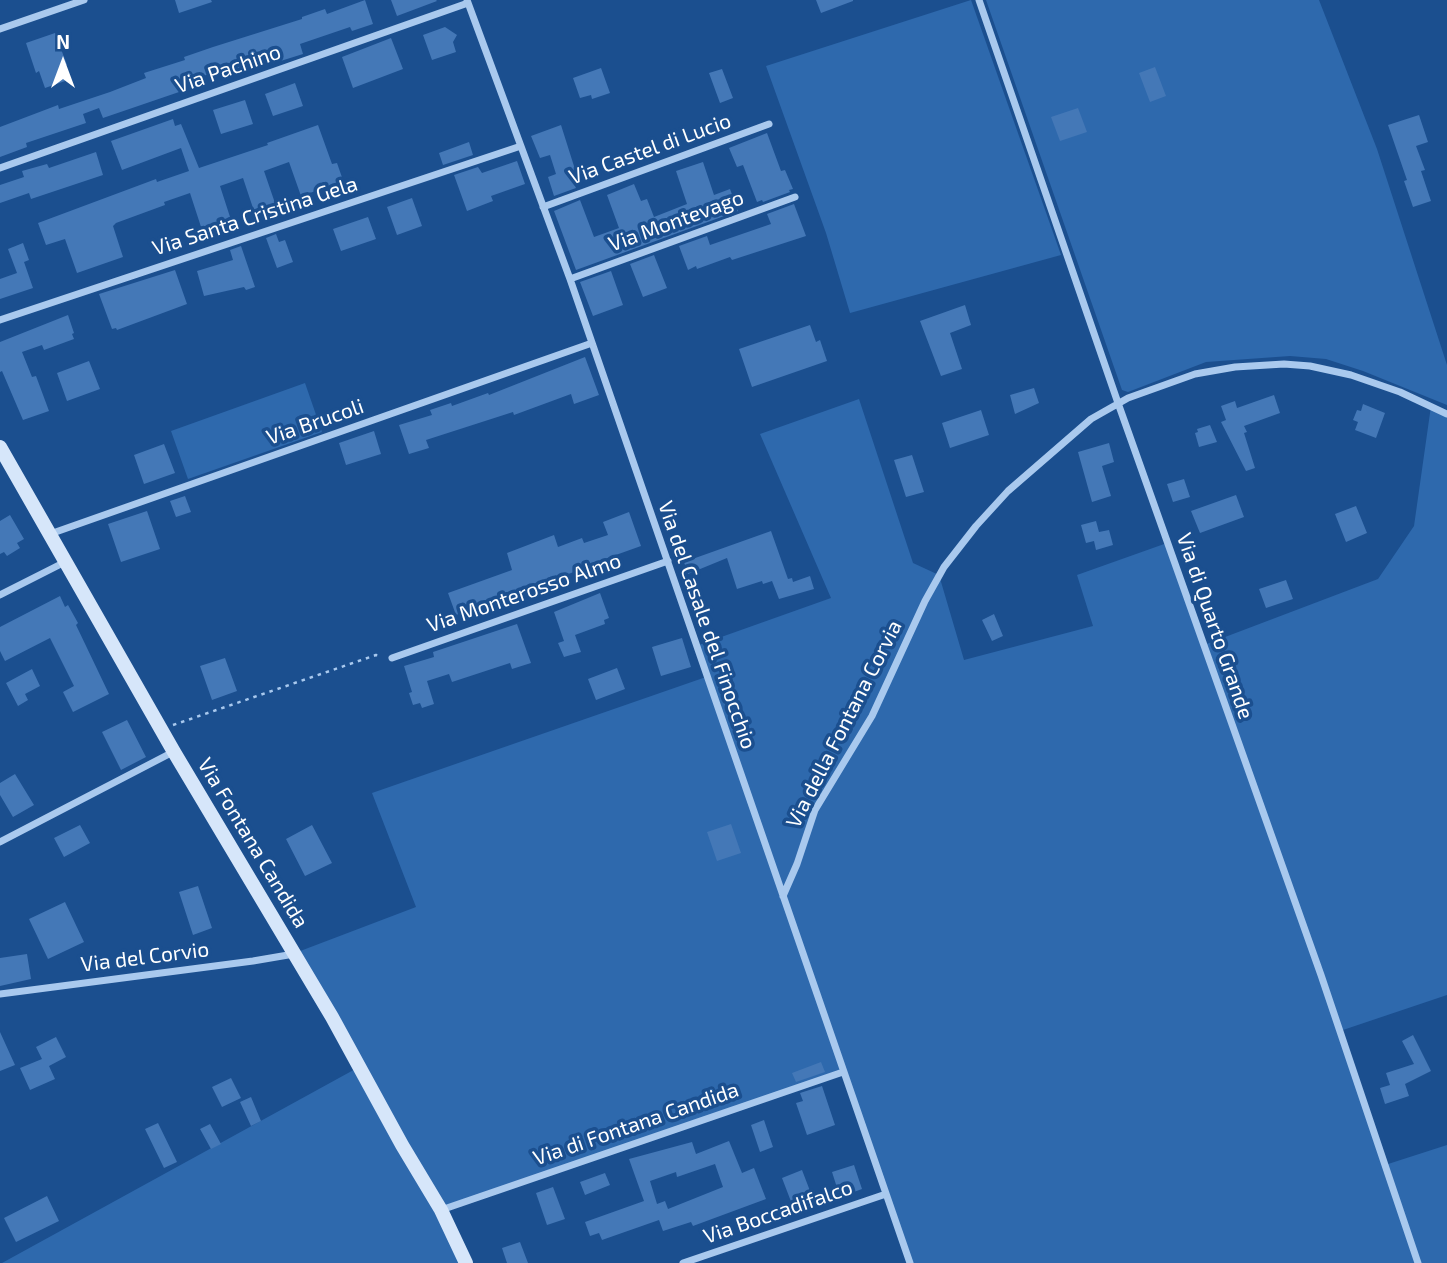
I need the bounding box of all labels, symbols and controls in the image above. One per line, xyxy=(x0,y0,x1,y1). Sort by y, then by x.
north arrow xyxy=(28,28,98,98)
text: N xyxy=(56,30,70,53)
street label: Via Pachino xyxy=(172,39,284,99)
street label: Via Castel di Lucio xyxy=(566,108,734,190)
street label: Via Santa Cristina Gela xyxy=(149,171,361,261)
street label: Via Montevago xyxy=(605,185,747,257)
street label: Via Brucoli xyxy=(263,394,367,450)
street label: Via del Casale del Finocchio xyxy=(653,498,761,752)
street label: Via di Quarto Grande xyxy=(1171,530,1259,722)
street label: Via Monterosso Almo xyxy=(424,548,624,638)
street label: Via della Fontana Corvia xyxy=(781,616,907,832)
street label: Via Fontana Candida xyxy=(192,753,314,933)
street label: Via del Corvio xyxy=(79,937,211,977)
street label: Via di Fontana Candida xyxy=(530,1077,742,1171)
street label: Via Boccadifalco xyxy=(700,1175,856,1249)

